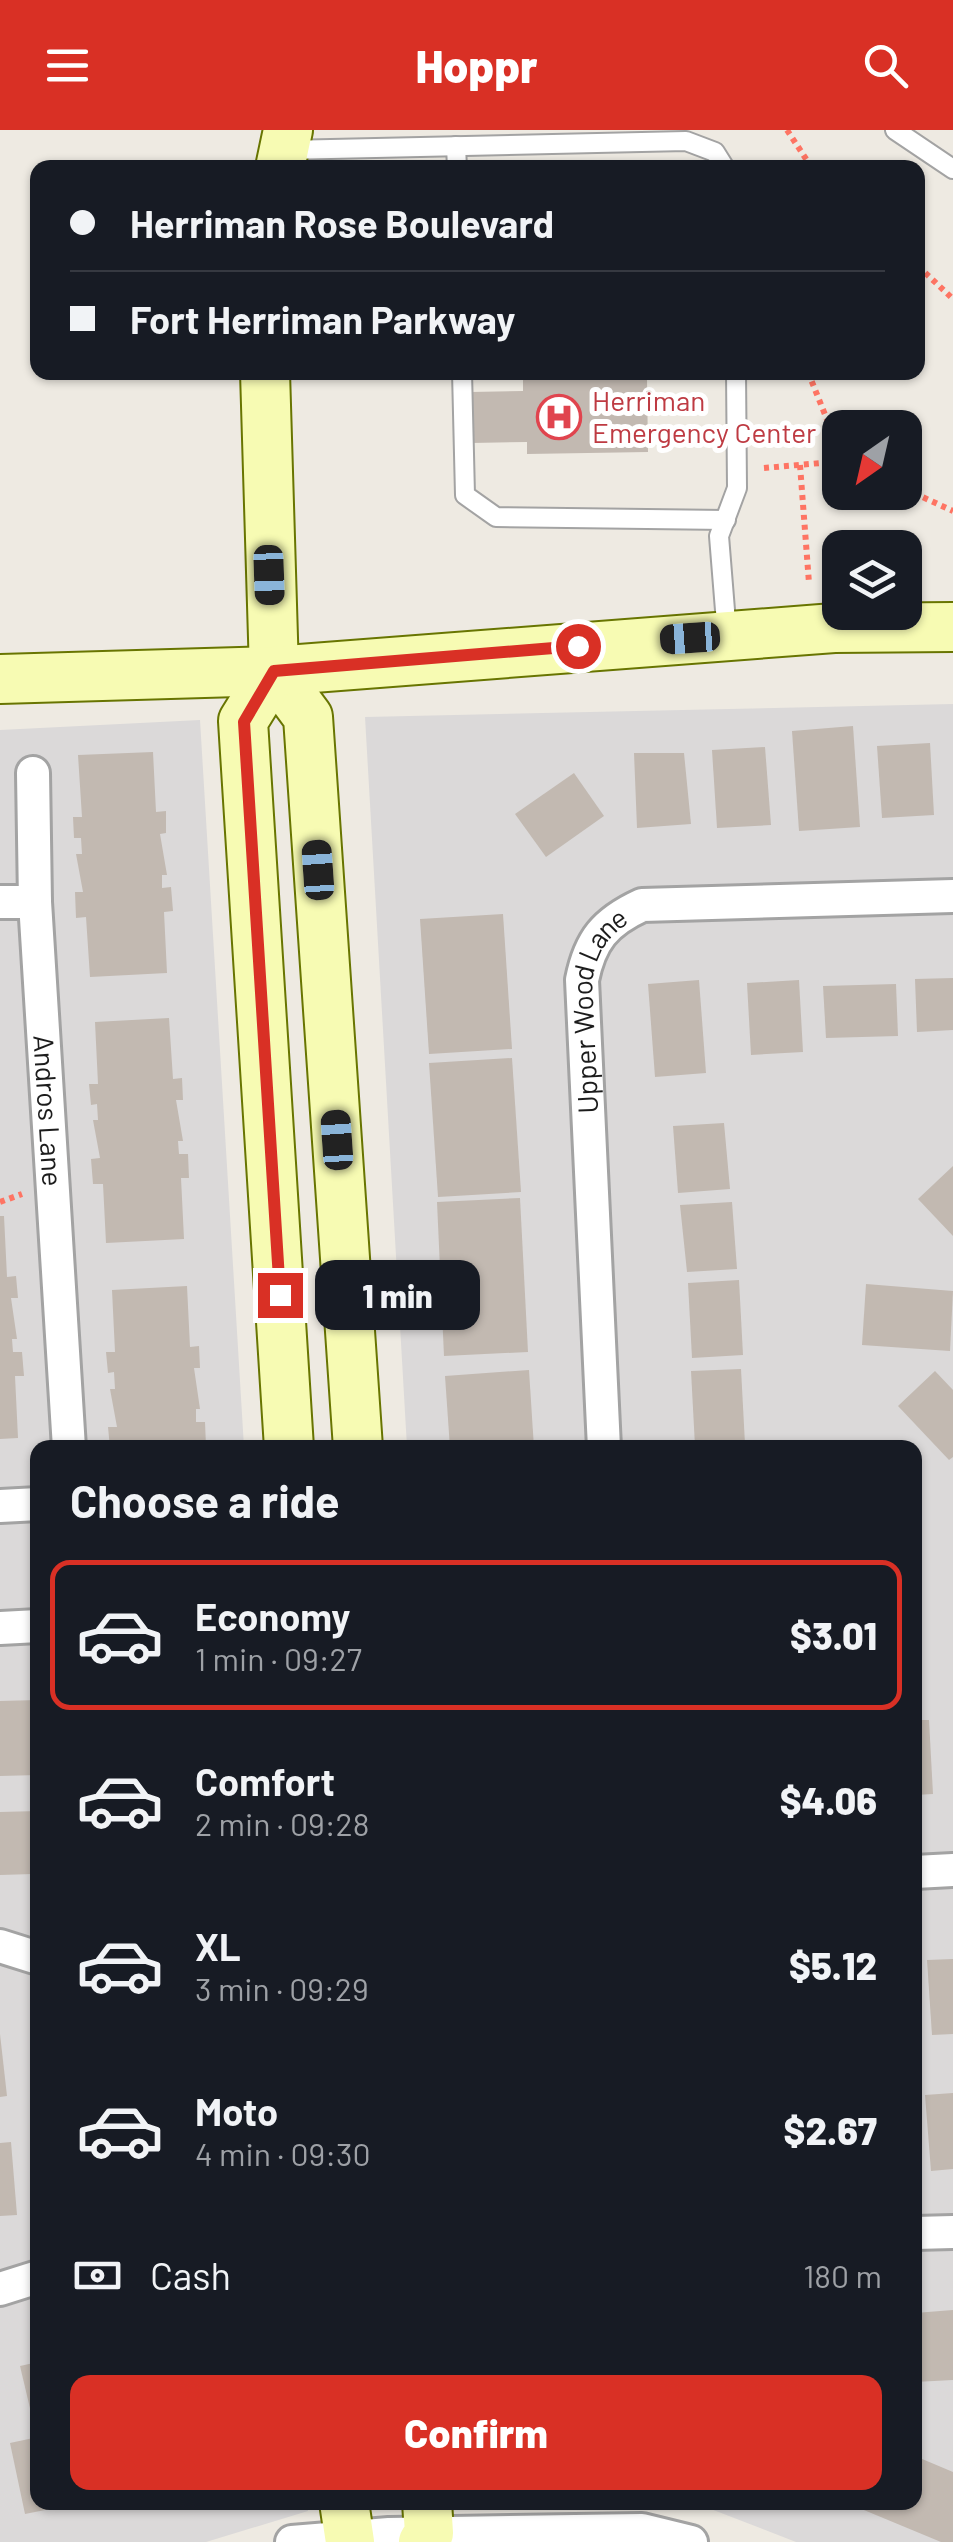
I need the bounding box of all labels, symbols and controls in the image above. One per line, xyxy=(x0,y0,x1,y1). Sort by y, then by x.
icon: menu xyxy=(40,38,95,93)
text: Hoppr xyxy=(415,38,538,92)
icon: search xyxy=(858,38,913,93)
text: Herriman Rose Boulevard xyxy=(130,200,554,246)
text: Fort Herriman Parkway xyxy=(130,296,515,342)
place label: Herriman Emergency Center xyxy=(592,383,816,449)
hospital icon: Herriman Emergency Center xyxy=(536,394,582,440)
north arrow xyxy=(822,410,922,510)
map controls xyxy=(822,410,922,630)
button: layers xyxy=(822,530,922,630)
car xyxy=(253,544,285,606)
car xyxy=(659,621,721,655)
route start xyxy=(556,624,601,669)
car xyxy=(301,839,335,901)
street label: Upper Wood Lane xyxy=(564,899,633,1114)
street label: Andros Lane xyxy=(27,1034,71,1187)
car xyxy=(320,1109,354,1171)
callout: 1 min xyxy=(315,1260,480,1330)
route end xyxy=(258,1273,303,1318)
text: 1 min xyxy=(362,1276,433,1314)
text: Choose a ride xyxy=(70,1473,340,1527)
icon: car xyxy=(75,1590,165,1680)
text: Economy xyxy=(195,1593,350,1639)
text: $3.01 xyxy=(790,1612,877,1658)
text: 1 min · 09:27 xyxy=(195,1639,362,1677)
icon: car xyxy=(75,1755,165,1845)
text: Comfort xyxy=(195,1758,335,1804)
text: $4.06 xyxy=(780,1777,877,1823)
text: 2 min · 09:28 xyxy=(195,1804,369,1842)
icon: car xyxy=(75,1920,165,2010)
text: XL xyxy=(195,1923,241,1969)
text: $5.12 xyxy=(789,1942,877,1988)
text: 3 min · 09:29 xyxy=(195,1969,369,2007)
icon: car xyxy=(75,2085,165,2175)
text: Moto xyxy=(195,2088,278,2134)
text: $2.67 xyxy=(784,2107,877,2153)
text: 4 min · 09:30 xyxy=(195,2134,371,2172)
icon: cash xyxy=(70,2248,125,2303)
text: Cash xyxy=(150,2252,231,2298)
text: 180 m xyxy=(803,2256,882,2294)
button: Confirm xyxy=(70,2375,882,2490)

